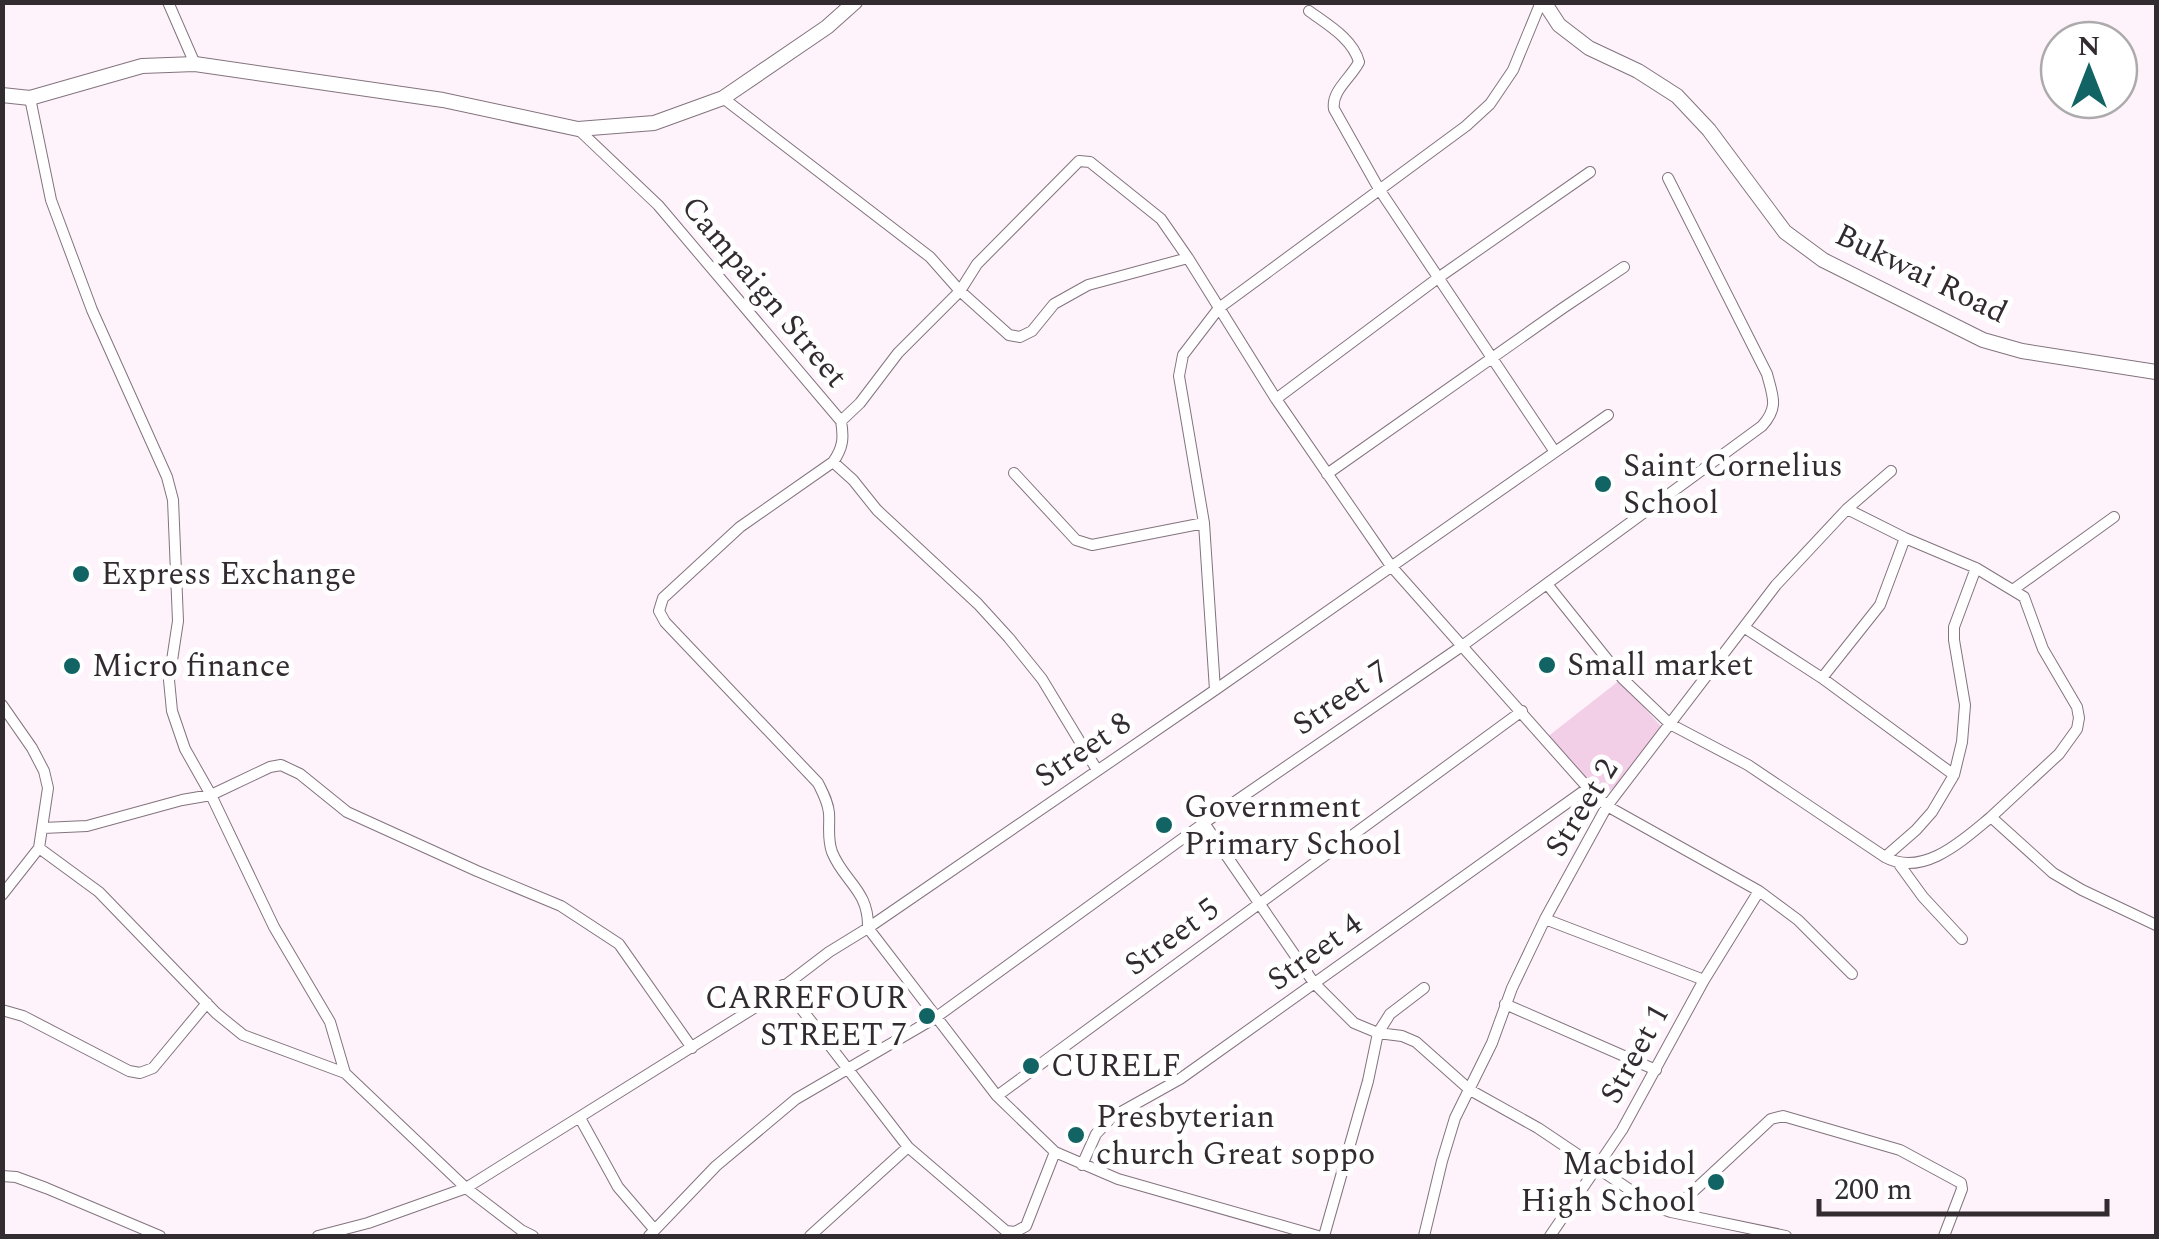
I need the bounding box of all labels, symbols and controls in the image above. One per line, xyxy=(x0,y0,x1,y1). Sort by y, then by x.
north arrow xyxy=(2039,20,2139,120)
text: N xyxy=(2078,25,2100,68)
street label: Campaign Street xyxy=(669,185,859,399)
street label: Bukwai Road xyxy=(1826,211,2016,337)
place label: Saint Cornelius School xyxy=(1623,442,1843,528)
marker: Saint Cornelius School xyxy=(1592,473,1614,495)
place label: Express Exchange xyxy=(101,550,356,599)
marker: Express Exchange xyxy=(70,563,92,585)
place label: Small market xyxy=(1567,641,1753,690)
place label: Micro finance xyxy=(92,642,291,691)
street label: Street 7 xyxy=(1283,648,1399,748)
marker: Small market xyxy=(1536,654,1558,676)
marker: Micro finance xyxy=(61,655,83,677)
street label: Street 8 xyxy=(1025,700,1141,800)
street label: Street 2 xyxy=(1533,749,1631,867)
place label: Government Primary School xyxy=(1184,783,1402,869)
marker: Government Primary School xyxy=(1153,814,1175,836)
street label: Street 5 xyxy=(1114,885,1230,989)
street label: Street 4 xyxy=(1257,900,1373,1004)
place label: CARREFOUR STREET 7 xyxy=(705,974,908,1060)
street label: Street 1 xyxy=(1587,995,1683,1113)
marker: CARREFOUR STREET 7 xyxy=(916,1005,938,1027)
place label: CURELF xyxy=(1051,1042,1181,1091)
marker: CURELF xyxy=(1020,1055,1042,1077)
place label: Presbyterian church Great soppo xyxy=(1096,1093,1375,1179)
marker: Presbyterian church Great soppo xyxy=(1065,1124,1087,1146)
place label: Macbidol High School xyxy=(1521,1140,1696,1226)
scale bar xyxy=(1819,1154,2106,1216)
text: 200 m xyxy=(1834,1167,1912,1213)
marker: Macbidol High School xyxy=(1705,1171,1727,1193)

